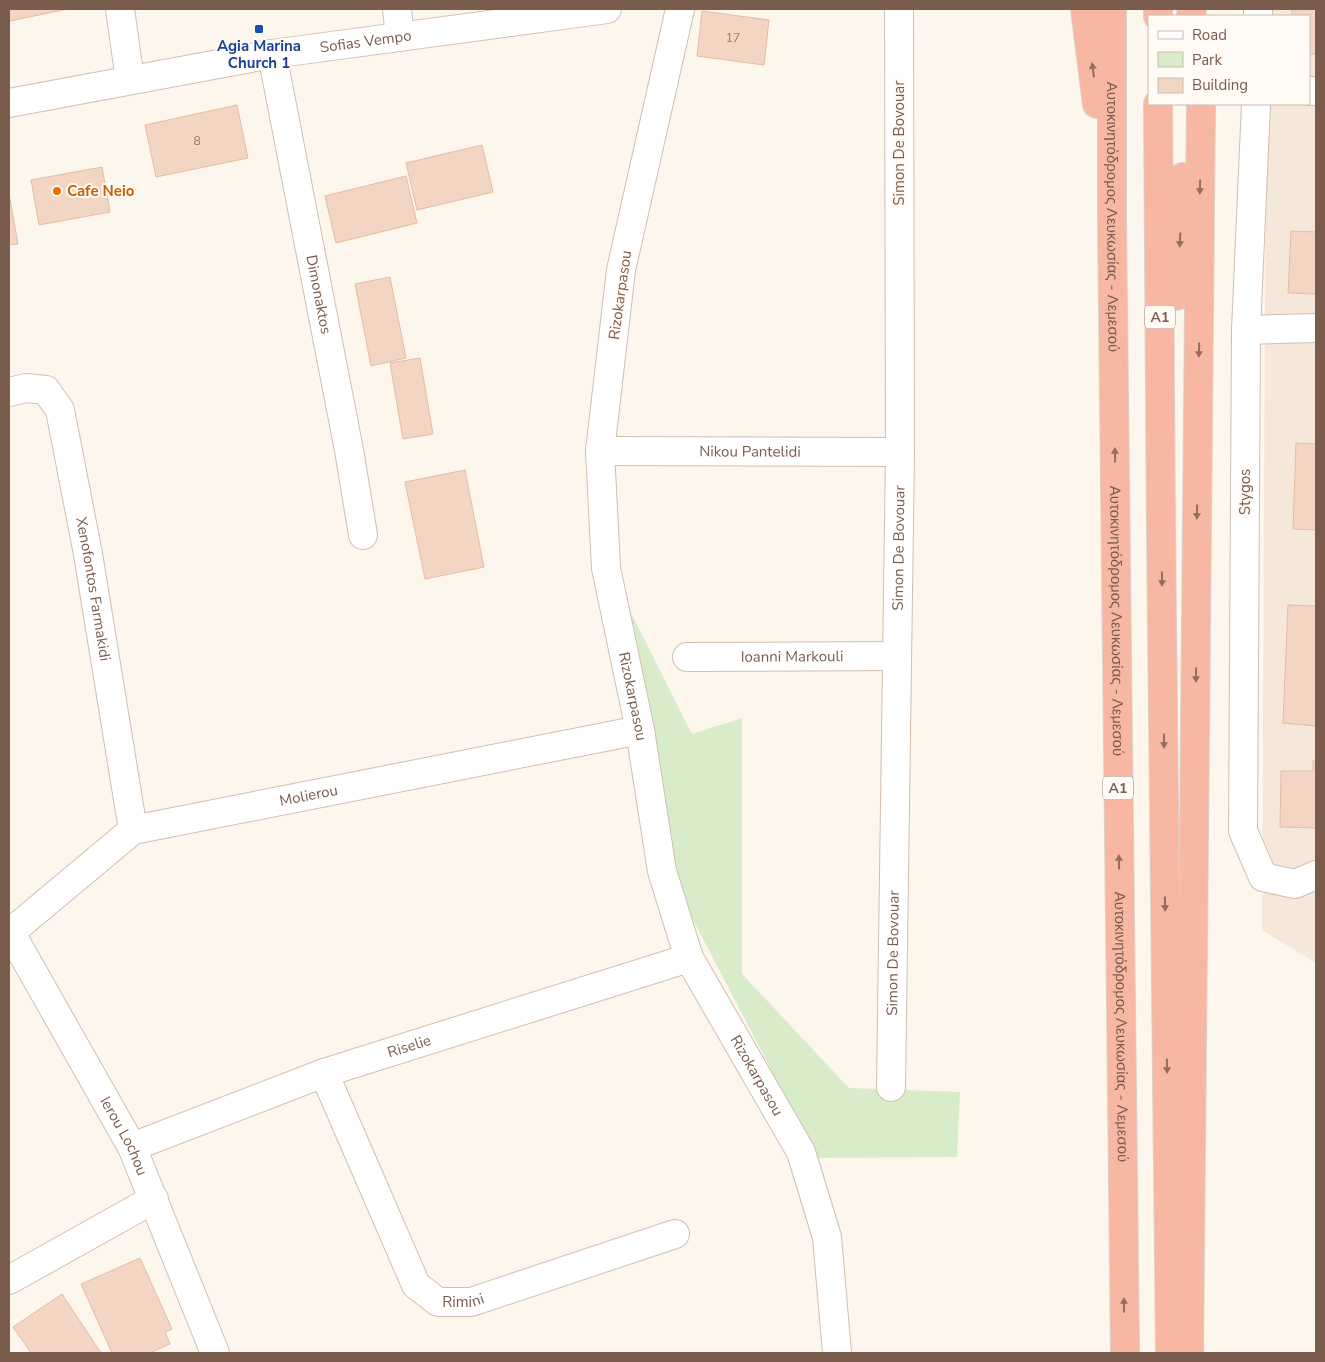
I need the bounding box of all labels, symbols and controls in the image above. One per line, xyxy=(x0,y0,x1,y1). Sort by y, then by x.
legend xyxy=(1148,15,1310,105)
marker: Agia Marina Church 1 xyxy=(253,23,265,35)
street label: Sofias Vempo xyxy=(319,25,413,57)
text: Road xyxy=(1192,25,1227,45)
house number: 17 xyxy=(726,30,740,46)
place label: Agia Marina Church 1 xyxy=(217,36,301,73)
text: Park xyxy=(1192,50,1222,70)
one-way arrow xyxy=(1089,61,1097,77)
text: Building xyxy=(1192,75,1248,95)
street label: Simon De Bovouar xyxy=(889,80,909,206)
street label: Αυτοκινητόδρομος Λευκωσίας - Λεμεσού xyxy=(1102,82,1123,352)
house number: 8 xyxy=(193,133,201,149)
one-way arrow xyxy=(1196,180,1204,196)
place label: Cafe Neio xyxy=(67,181,135,201)
marker: Cafe Neio xyxy=(51,185,63,197)
one-way arrow xyxy=(1175,232,1183,248)
street label: Rizokarpasou xyxy=(604,249,636,341)
street label: Dimonaktos xyxy=(301,253,336,336)
road number: A1 xyxy=(1145,306,1175,328)
one-way arrow xyxy=(1195,342,1203,358)
street label: Nikou Pantelidi xyxy=(699,441,801,462)
one-way arrow xyxy=(1111,446,1119,462)
street label: Stygos xyxy=(1235,469,1255,515)
street label: Simon De Bovouar xyxy=(888,485,910,611)
street label: Αυτοκινητόδρομος Λευκωσίας - Λεμεσού xyxy=(1105,486,1128,756)
one-way arrow xyxy=(1193,505,1201,521)
street label: Xenofontos Farmakidi xyxy=(71,515,115,663)
one-way arrow xyxy=(1158,571,1166,587)
street label: Ioanni Markouli xyxy=(741,646,843,667)
street label: Rizokarpasou xyxy=(614,650,652,742)
one-way arrow xyxy=(1191,667,1199,683)
one-way arrow xyxy=(1160,733,1168,749)
road number: A1 xyxy=(1103,776,1133,800)
street label: Molierou xyxy=(278,780,340,811)
one-way arrow xyxy=(1115,854,1123,870)
street label: Simon De Bovouar xyxy=(882,890,904,1016)
street label: Αυτοκινητόδρομος Λευκωσίας - Λεμεσού xyxy=(1110,892,1133,1162)
one-way arrow xyxy=(1161,896,1169,912)
street label: Riselie xyxy=(385,1030,433,1062)
street label: Rizokarpasou xyxy=(726,1032,788,1120)
one-way arrow xyxy=(1163,1058,1171,1074)
street label: Ierou Lochou xyxy=(95,1093,152,1178)
street label: Rimini xyxy=(442,1288,487,1312)
one-way arrow xyxy=(1120,1296,1128,1312)

